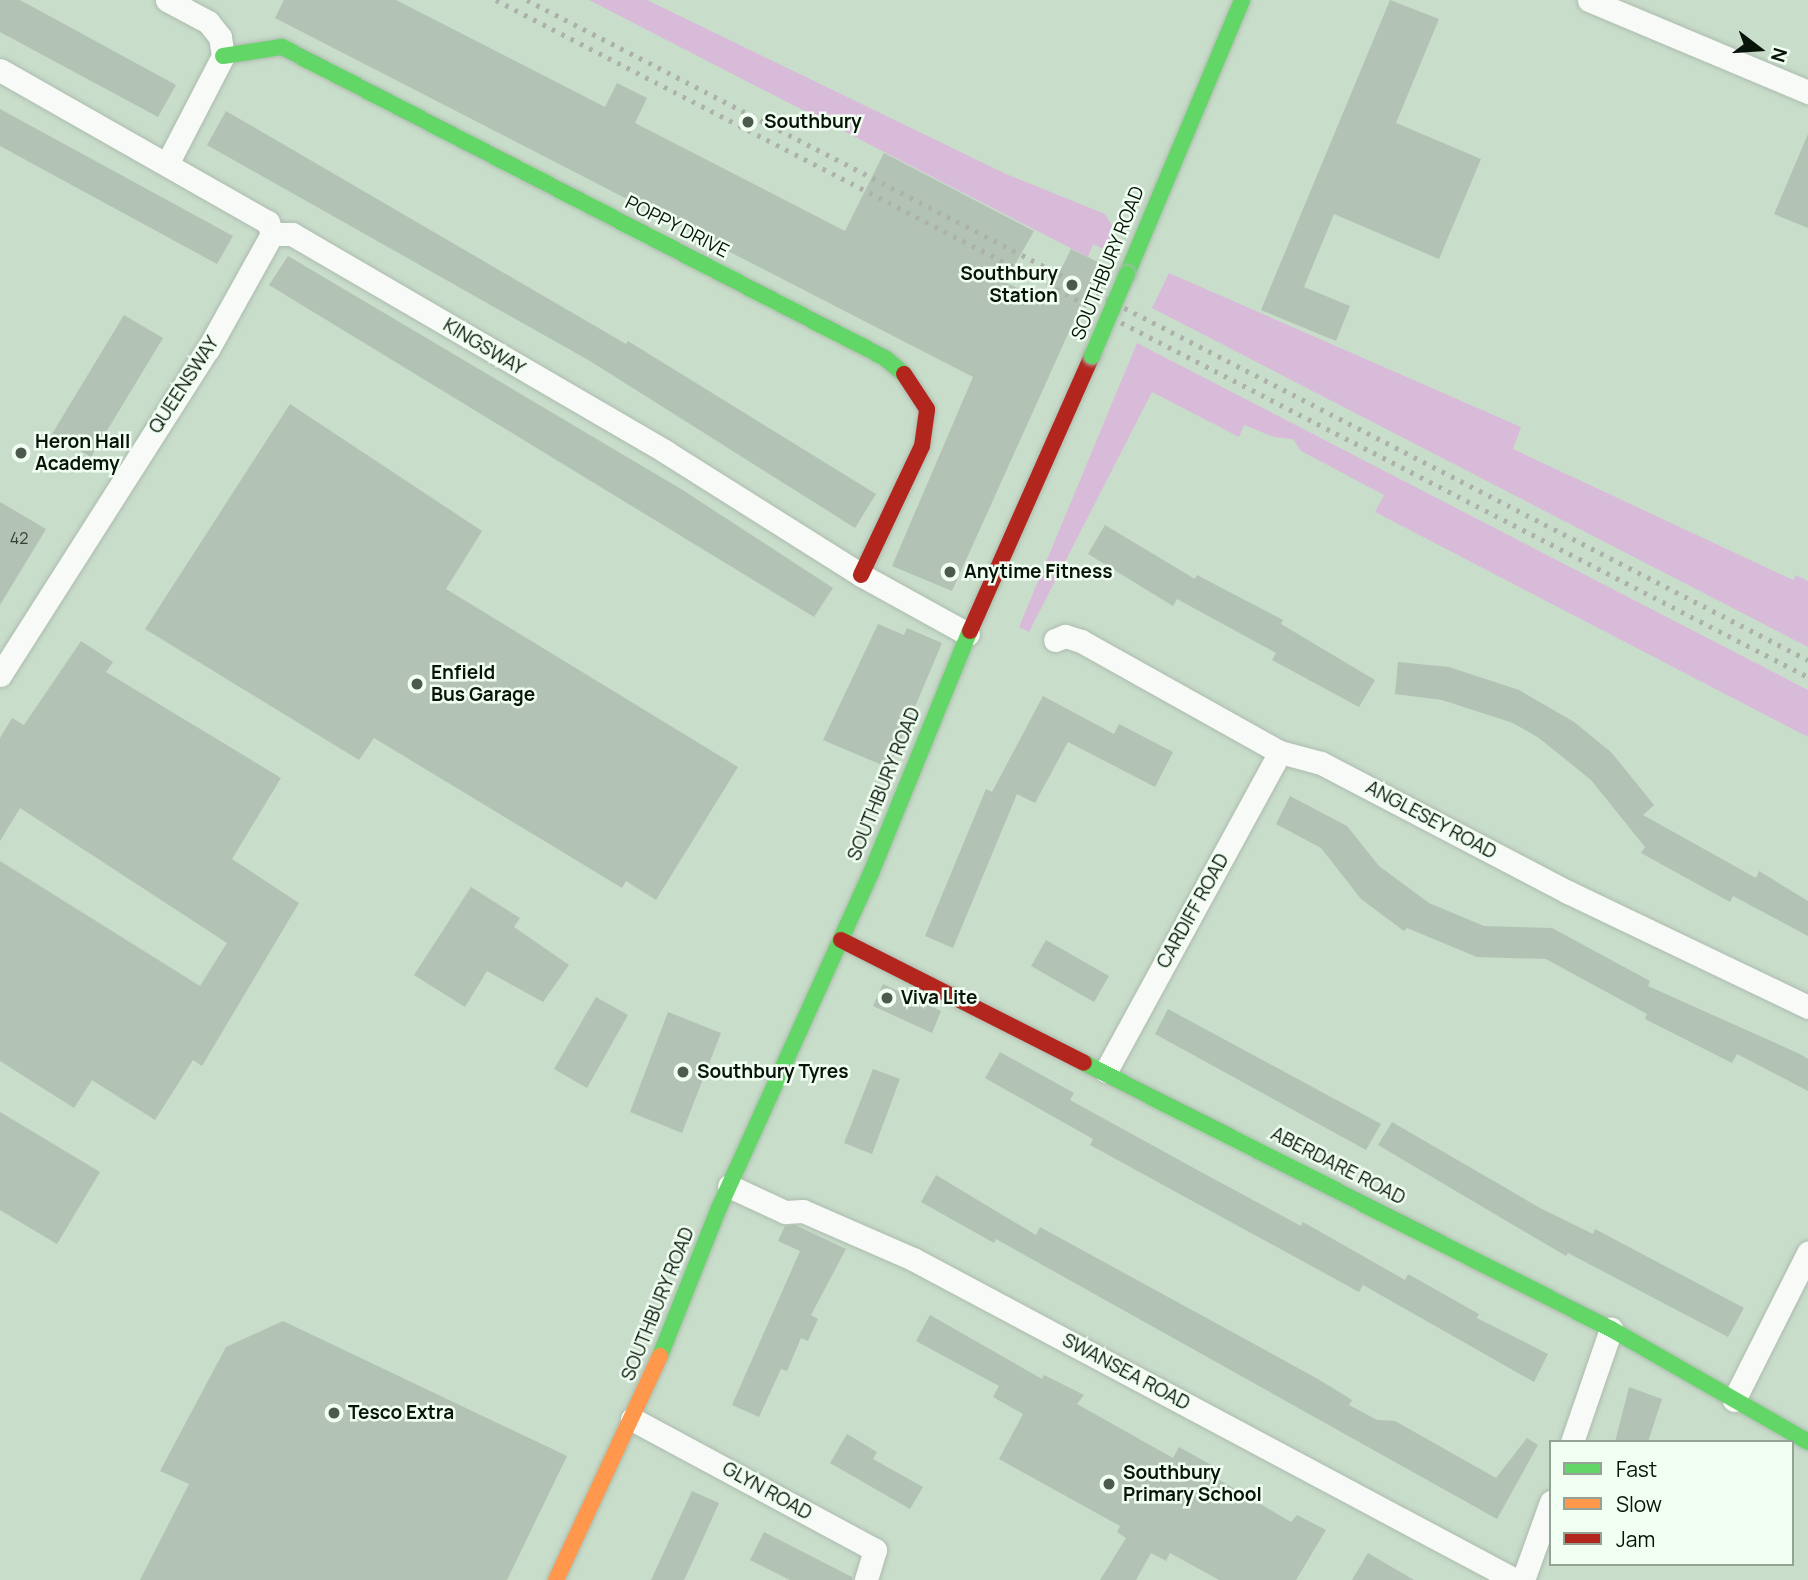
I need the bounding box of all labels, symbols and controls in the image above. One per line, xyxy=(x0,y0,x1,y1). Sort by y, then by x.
north arrow xyxy=(1724,14,1794,84)
text: N xyxy=(1765,45,1794,65)
place label: Southbury xyxy=(764,111,862,133)
marker: Southbury xyxy=(738,112,758,132)
street label: SOUTHBURY ROAD xyxy=(1067,183,1149,343)
street label: POPPY DRIVE xyxy=(621,191,733,263)
place label: Southbury Station xyxy=(960,263,1058,307)
marker: Southbury Station xyxy=(1064,277,1080,293)
street label: KINGSWAY xyxy=(439,314,529,380)
street label: QUEENSWAY xyxy=(144,332,224,438)
place label: Heron Hall Academy xyxy=(35,431,130,475)
marker: Heron Hall Academy xyxy=(13,445,29,461)
house number: 42 xyxy=(10,528,28,548)
place label: Anytime Fitness xyxy=(964,561,1113,583)
marker: Anytime Fitness xyxy=(942,564,958,580)
place label: Enfield Bus Garage xyxy=(431,662,535,706)
marker: Enfield Bus Garage xyxy=(409,676,425,692)
street label: SOUTHBURY ROAD xyxy=(843,704,925,864)
street label: ANGLESEY ROAD xyxy=(1361,776,1501,864)
street label: CARDIFF ROAD xyxy=(1152,850,1234,972)
place label: Viva Lite xyxy=(901,987,977,1009)
marker: Viva Lite xyxy=(879,990,895,1006)
place label: Southbury Tyres xyxy=(697,1061,848,1083)
marker: Southbury Tyres xyxy=(675,1064,691,1080)
street label: ABERDARE ROAD xyxy=(1267,1122,1409,1210)
street label: SOUTHBURY ROAD xyxy=(617,1224,699,1384)
street label: SWANSEA ROAD xyxy=(1058,1329,1194,1415)
place label: Tesco Extra xyxy=(348,1402,454,1424)
marker: Tesco Extra xyxy=(326,1405,342,1421)
legend xyxy=(1549,1440,1794,1566)
text: Fast xyxy=(1616,1455,1657,1483)
street label: GLYN ROAD xyxy=(718,1457,816,1525)
place label: Southbury Primary School xyxy=(1123,1462,1262,1506)
marker: Southbury Primary School xyxy=(1101,1476,1117,1492)
text: Slow xyxy=(1616,1490,1662,1518)
text: Jam xyxy=(1616,1525,1655,1553)

